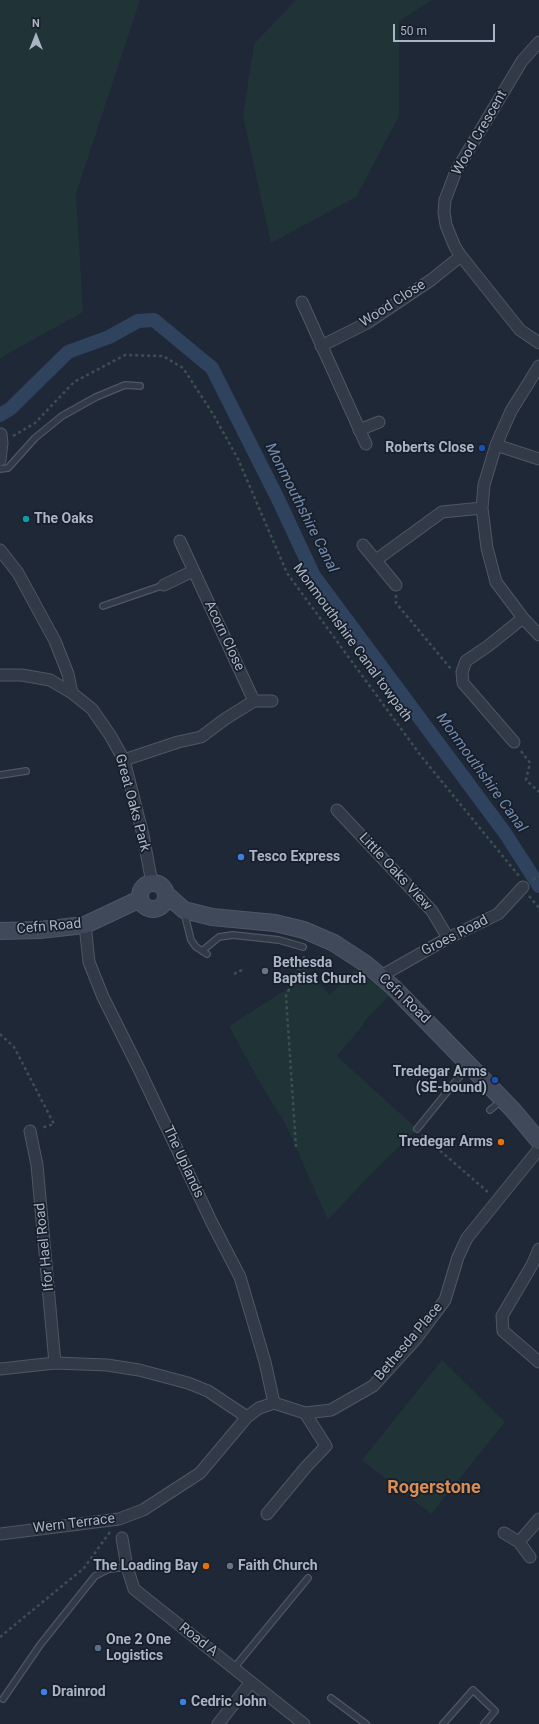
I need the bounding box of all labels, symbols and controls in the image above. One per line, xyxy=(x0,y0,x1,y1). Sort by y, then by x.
north arrow xyxy=(16,16,56,56)
scale bar xyxy=(395,16,497,42)
text: N xyxy=(32,17,40,30)
text: 50 m xyxy=(400,24,427,38)
street label: Wood Crescent xyxy=(449,88,511,178)
street label: Wood Close xyxy=(357,277,429,331)
water label: Monmouthshire Canal xyxy=(261,440,341,576)
place label: Roberts Close xyxy=(385,440,474,456)
marker: Roberts Close xyxy=(477,443,487,453)
place label: The Oaks xyxy=(34,511,93,527)
marker: The Oaks xyxy=(21,514,31,524)
street label: Monmouthshire Canal towpath xyxy=(289,561,415,725)
street label: Acorn Close xyxy=(200,598,248,674)
water label: Monmouthshire Canal xyxy=(432,710,530,836)
street label: Great Oaks Park xyxy=(111,752,153,854)
street label: Little Oaks View xyxy=(355,830,435,914)
place label: Tesco Express xyxy=(249,849,340,865)
marker: Tesco Express xyxy=(236,852,246,862)
street label: Groes Road xyxy=(419,912,491,960)
street label: Cefn Road xyxy=(16,916,82,938)
place label: Bethesda Baptist Church xyxy=(273,955,366,988)
marker: Bethesda Baptist Church xyxy=(260,966,270,976)
street label: Cefn Road xyxy=(375,970,433,1028)
place label: Tredegar Arms (SE-bound) xyxy=(393,1064,487,1096)
marker: Tredegar Arms (SE-bound) xyxy=(490,1075,500,1085)
street label: The Uplands xyxy=(159,1123,207,1201)
place label: Tredegar Arms xyxy=(399,1134,493,1150)
marker: Tredegar Arms xyxy=(496,1137,506,1147)
street label: Ifor Hael Road xyxy=(32,1202,58,1292)
street label: Bethesda Place xyxy=(371,1300,447,1384)
district label: Rogerstone xyxy=(387,1477,481,1499)
street label: Wern Terrace xyxy=(32,1511,116,1537)
place label: The Loading Bay xyxy=(93,1558,198,1574)
place label: Faith Church xyxy=(238,1558,318,1574)
marker: The Loading Bay xyxy=(201,1561,211,1571)
marker: Faith Church xyxy=(225,1561,235,1571)
street label: Road A xyxy=(175,1620,221,1660)
place label: One 2 One Logistics xyxy=(106,1632,171,1664)
marker: One 2 One Logistics xyxy=(93,1643,103,1653)
place label: Drainrod xyxy=(52,1684,106,1700)
marker: Drainrod xyxy=(39,1687,49,1697)
place label: Cedric John xyxy=(191,1694,267,1710)
marker: Cedric John xyxy=(178,1697,188,1707)

